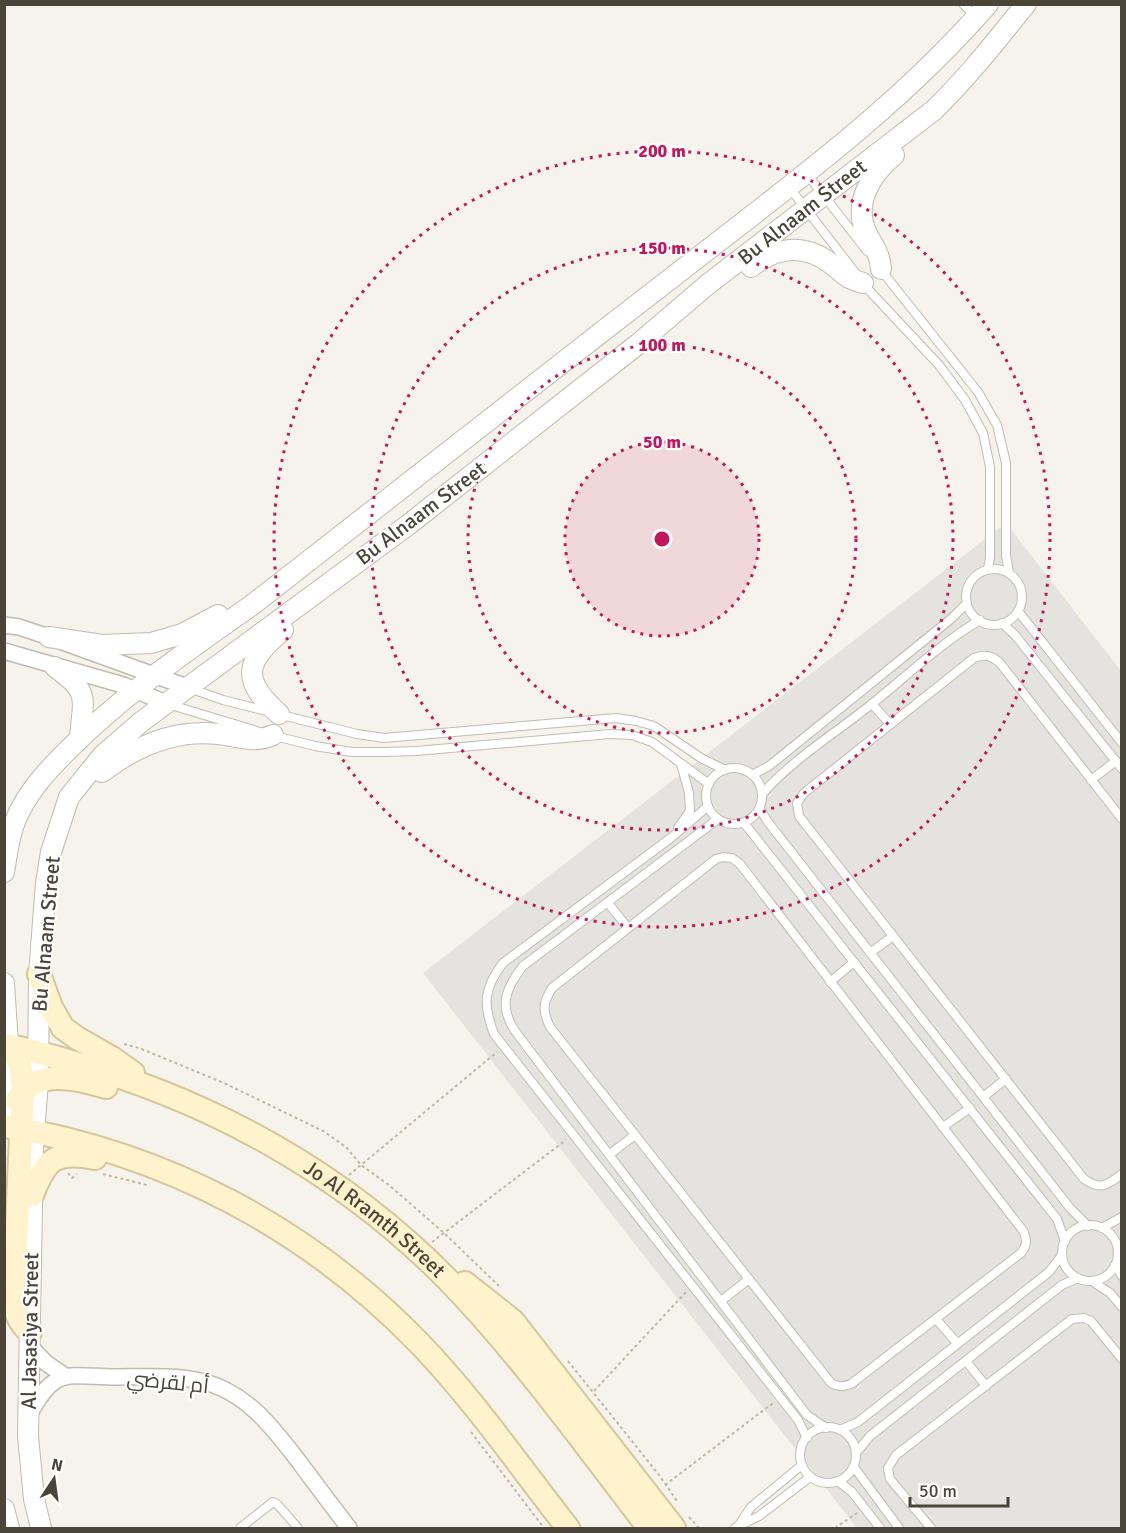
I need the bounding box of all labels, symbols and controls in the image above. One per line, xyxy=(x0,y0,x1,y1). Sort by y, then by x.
text: 200 m xyxy=(638,140,686,162)
street label: Bu Alnaam Street xyxy=(732,154,872,270)
text: 150 m xyxy=(638,237,686,259)
text: 100 m xyxy=(638,334,686,356)
text: 50 m xyxy=(643,431,681,453)
street label: Bu Alnaam Street xyxy=(351,456,491,570)
centre of rings xyxy=(652,529,672,549)
street label: Bu Alnaam Street xyxy=(26,855,66,1013)
street label: Jo Al Rramth Street xyxy=(299,1154,451,1283)
street label: Al Jasasiya Street xyxy=(16,1252,44,1410)
street label: أم لقرضي xyxy=(126,1365,210,1401)
north arrow xyxy=(24,1449,84,1509)
text: N xyxy=(49,1454,65,1476)
scale bar xyxy=(910,1470,1008,1508)
text: 50 m xyxy=(919,1480,957,1502)

